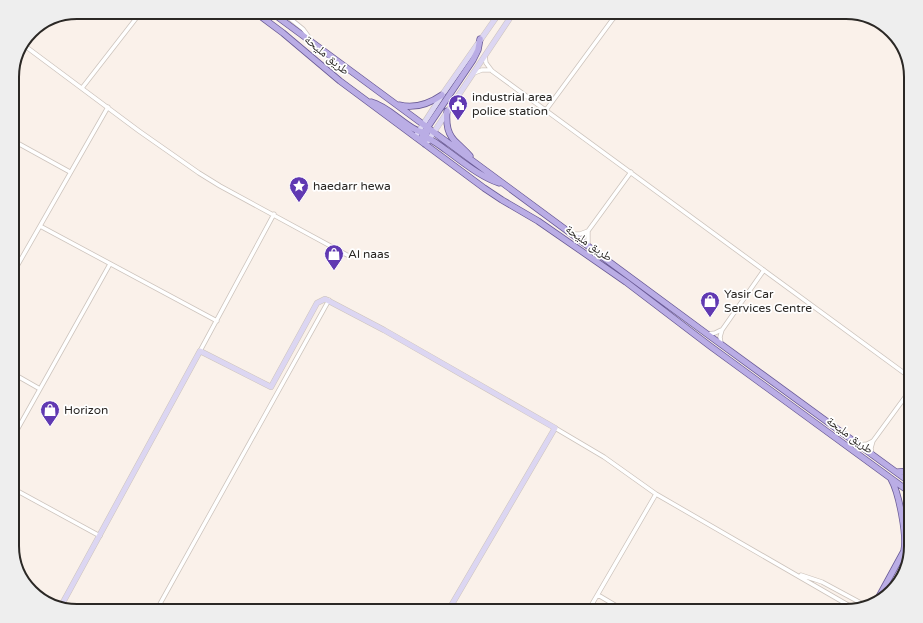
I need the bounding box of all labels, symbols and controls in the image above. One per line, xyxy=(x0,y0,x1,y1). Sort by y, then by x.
street label: طريق مليحة xyxy=(302,32,352,78)
place label: industrial area police station xyxy=(472,90,553,118)
public building icon: industrial area police station xyxy=(447,93,469,121)
place icon: haedarr hewa xyxy=(288,175,310,203)
place label: haedarr hewa xyxy=(313,179,391,193)
street label: طريق مليحة xyxy=(563,222,615,264)
shop icon: Al naas xyxy=(323,243,345,271)
place label: Al naas xyxy=(348,247,390,261)
place label: Yasir Car Services Centre xyxy=(724,287,812,315)
shop icon: Yasir Car Services Centre xyxy=(699,290,721,318)
shop icon: Horizon xyxy=(39,399,61,427)
place label: Horizon xyxy=(64,403,108,417)
street label: طريق مليحة xyxy=(824,414,876,457)

